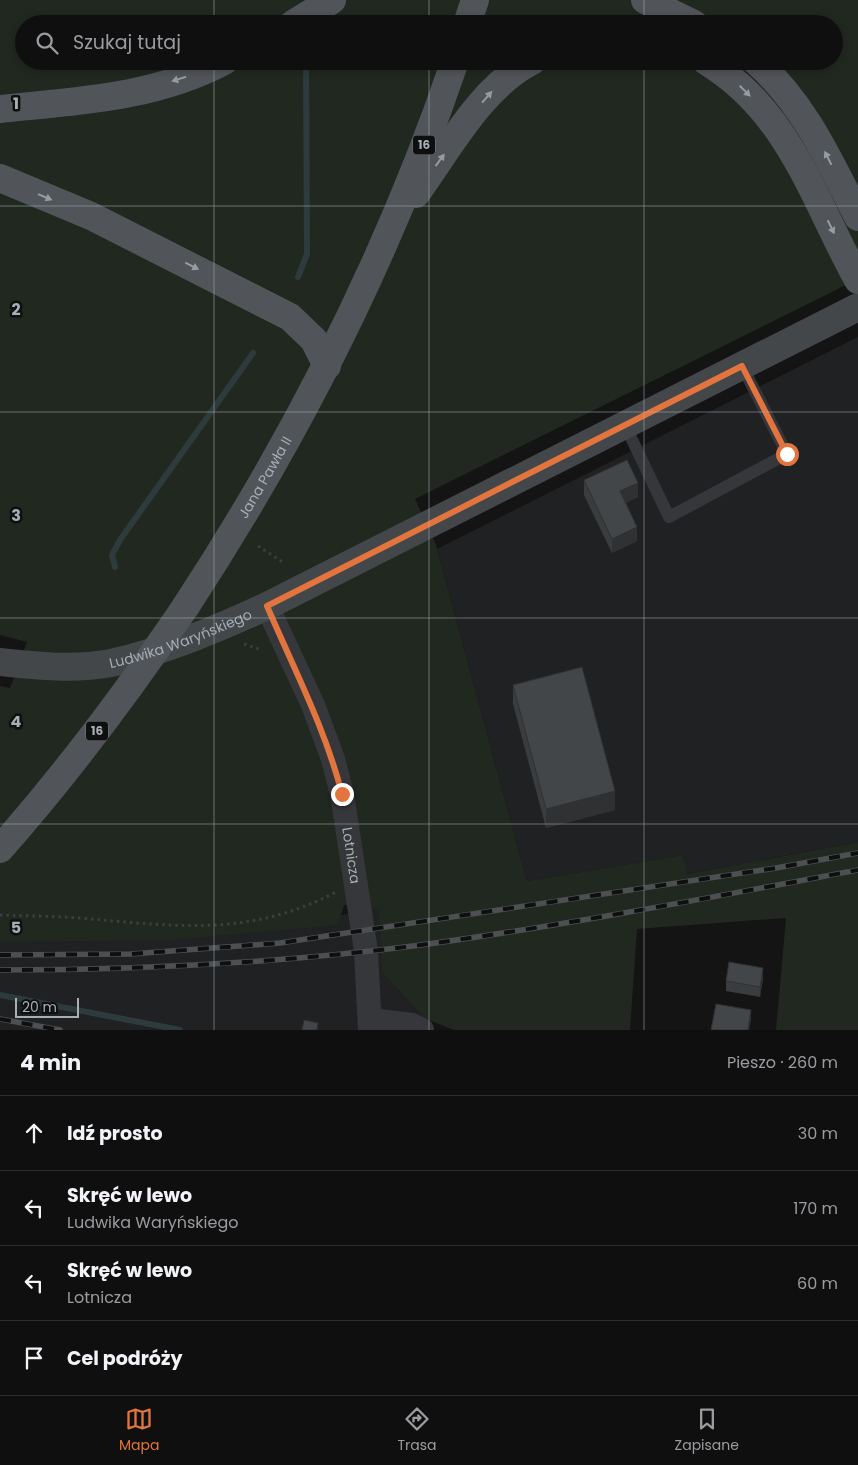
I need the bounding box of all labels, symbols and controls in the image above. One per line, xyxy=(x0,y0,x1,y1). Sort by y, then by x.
search box xyxy=(15,15,843,70)
icon: search xyxy=(33,29,61,57)
text: Szukaj tutaj xyxy=(73,29,181,56)
one-way arrow xyxy=(171,76,186,84)
one-way arrow xyxy=(739,84,751,96)
text: 1 xyxy=(13,92,19,115)
one-way arrow xyxy=(481,92,493,104)
road number: 16 xyxy=(413,136,435,154)
one-way arrow xyxy=(824,151,832,166)
one-way arrow xyxy=(435,154,446,167)
one-way arrow xyxy=(38,193,52,201)
one-way arrow xyxy=(827,220,835,234)
one-way arrow xyxy=(184,262,199,271)
text: 2 xyxy=(11,298,21,321)
street label: Jana Pawła II xyxy=(233,433,296,522)
route start xyxy=(776,443,799,466)
text: 3 xyxy=(11,504,21,527)
street label: Ludwika Waryńskiego xyxy=(107,604,255,673)
text: 4 xyxy=(11,710,22,733)
road number: 16 xyxy=(86,721,108,740)
route end xyxy=(331,783,354,806)
street label: Lotnicza xyxy=(337,826,366,885)
text: 5 xyxy=(11,916,21,939)
scale bar xyxy=(15,995,79,1018)
text: 20 m xyxy=(22,997,57,1017)
text: 4 min xyxy=(20,1048,81,1077)
text: Pieszo · 260 m xyxy=(727,1051,838,1074)
icon: ahead xyxy=(20,1119,48,1147)
text: Idź prosto xyxy=(67,1120,163,1147)
text: 30 m xyxy=(798,1122,838,1145)
text: Skręć w lewo xyxy=(67,1182,192,1209)
icon: left xyxy=(20,1194,48,1222)
text: 170 m xyxy=(793,1197,838,1220)
text: Ludwika Waryńskiego xyxy=(67,1211,239,1234)
text: Skręć w lewo xyxy=(67,1257,192,1284)
icon: left xyxy=(20,1269,48,1297)
text: 60 m xyxy=(797,1272,838,1295)
text: Lotnicza xyxy=(67,1286,132,1309)
icon: arrive xyxy=(20,1344,48,1372)
text: Cel podróży xyxy=(67,1345,182,1372)
tab: Mapa xyxy=(119,1405,159,1456)
tab: Trasa xyxy=(398,1405,437,1456)
tab: Zapisane xyxy=(675,1405,739,1456)

